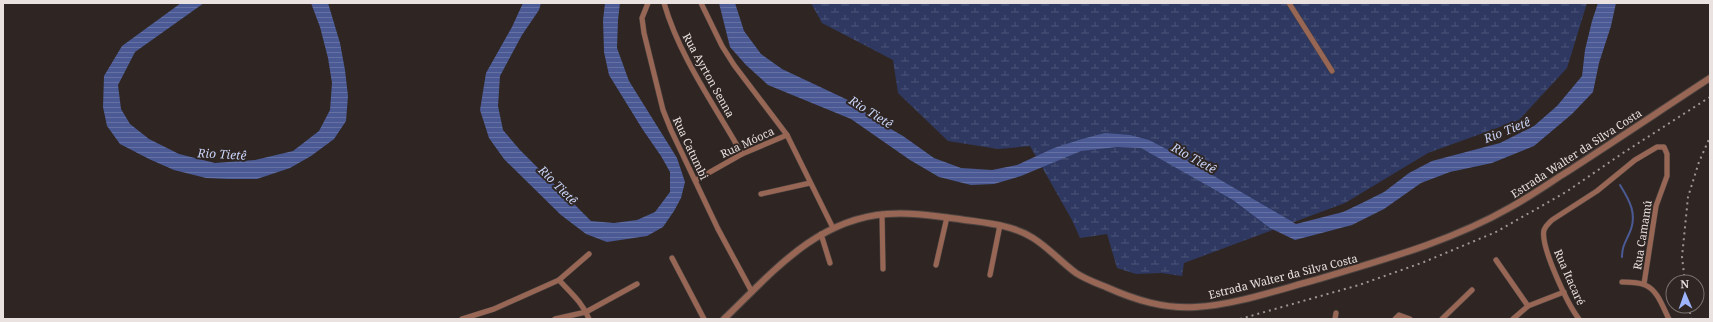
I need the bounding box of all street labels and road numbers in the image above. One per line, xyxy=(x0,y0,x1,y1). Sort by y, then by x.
street label: Rua Ayrton Senna xyxy=(680,30,738,120)
street label: Estrada Walter da Silva Costa xyxy=(1508,105,1644,201)
street label: Rua Catumbi xyxy=(670,114,712,182)
street label: Rua Móoca xyxy=(718,123,776,161)
street label: Rua Camamú xyxy=(1629,199,1655,271)
street label: Rua Itacaré xyxy=(1551,247,1589,308)
street label: Estrada Walter da Silva Costa xyxy=(1207,250,1359,302)

